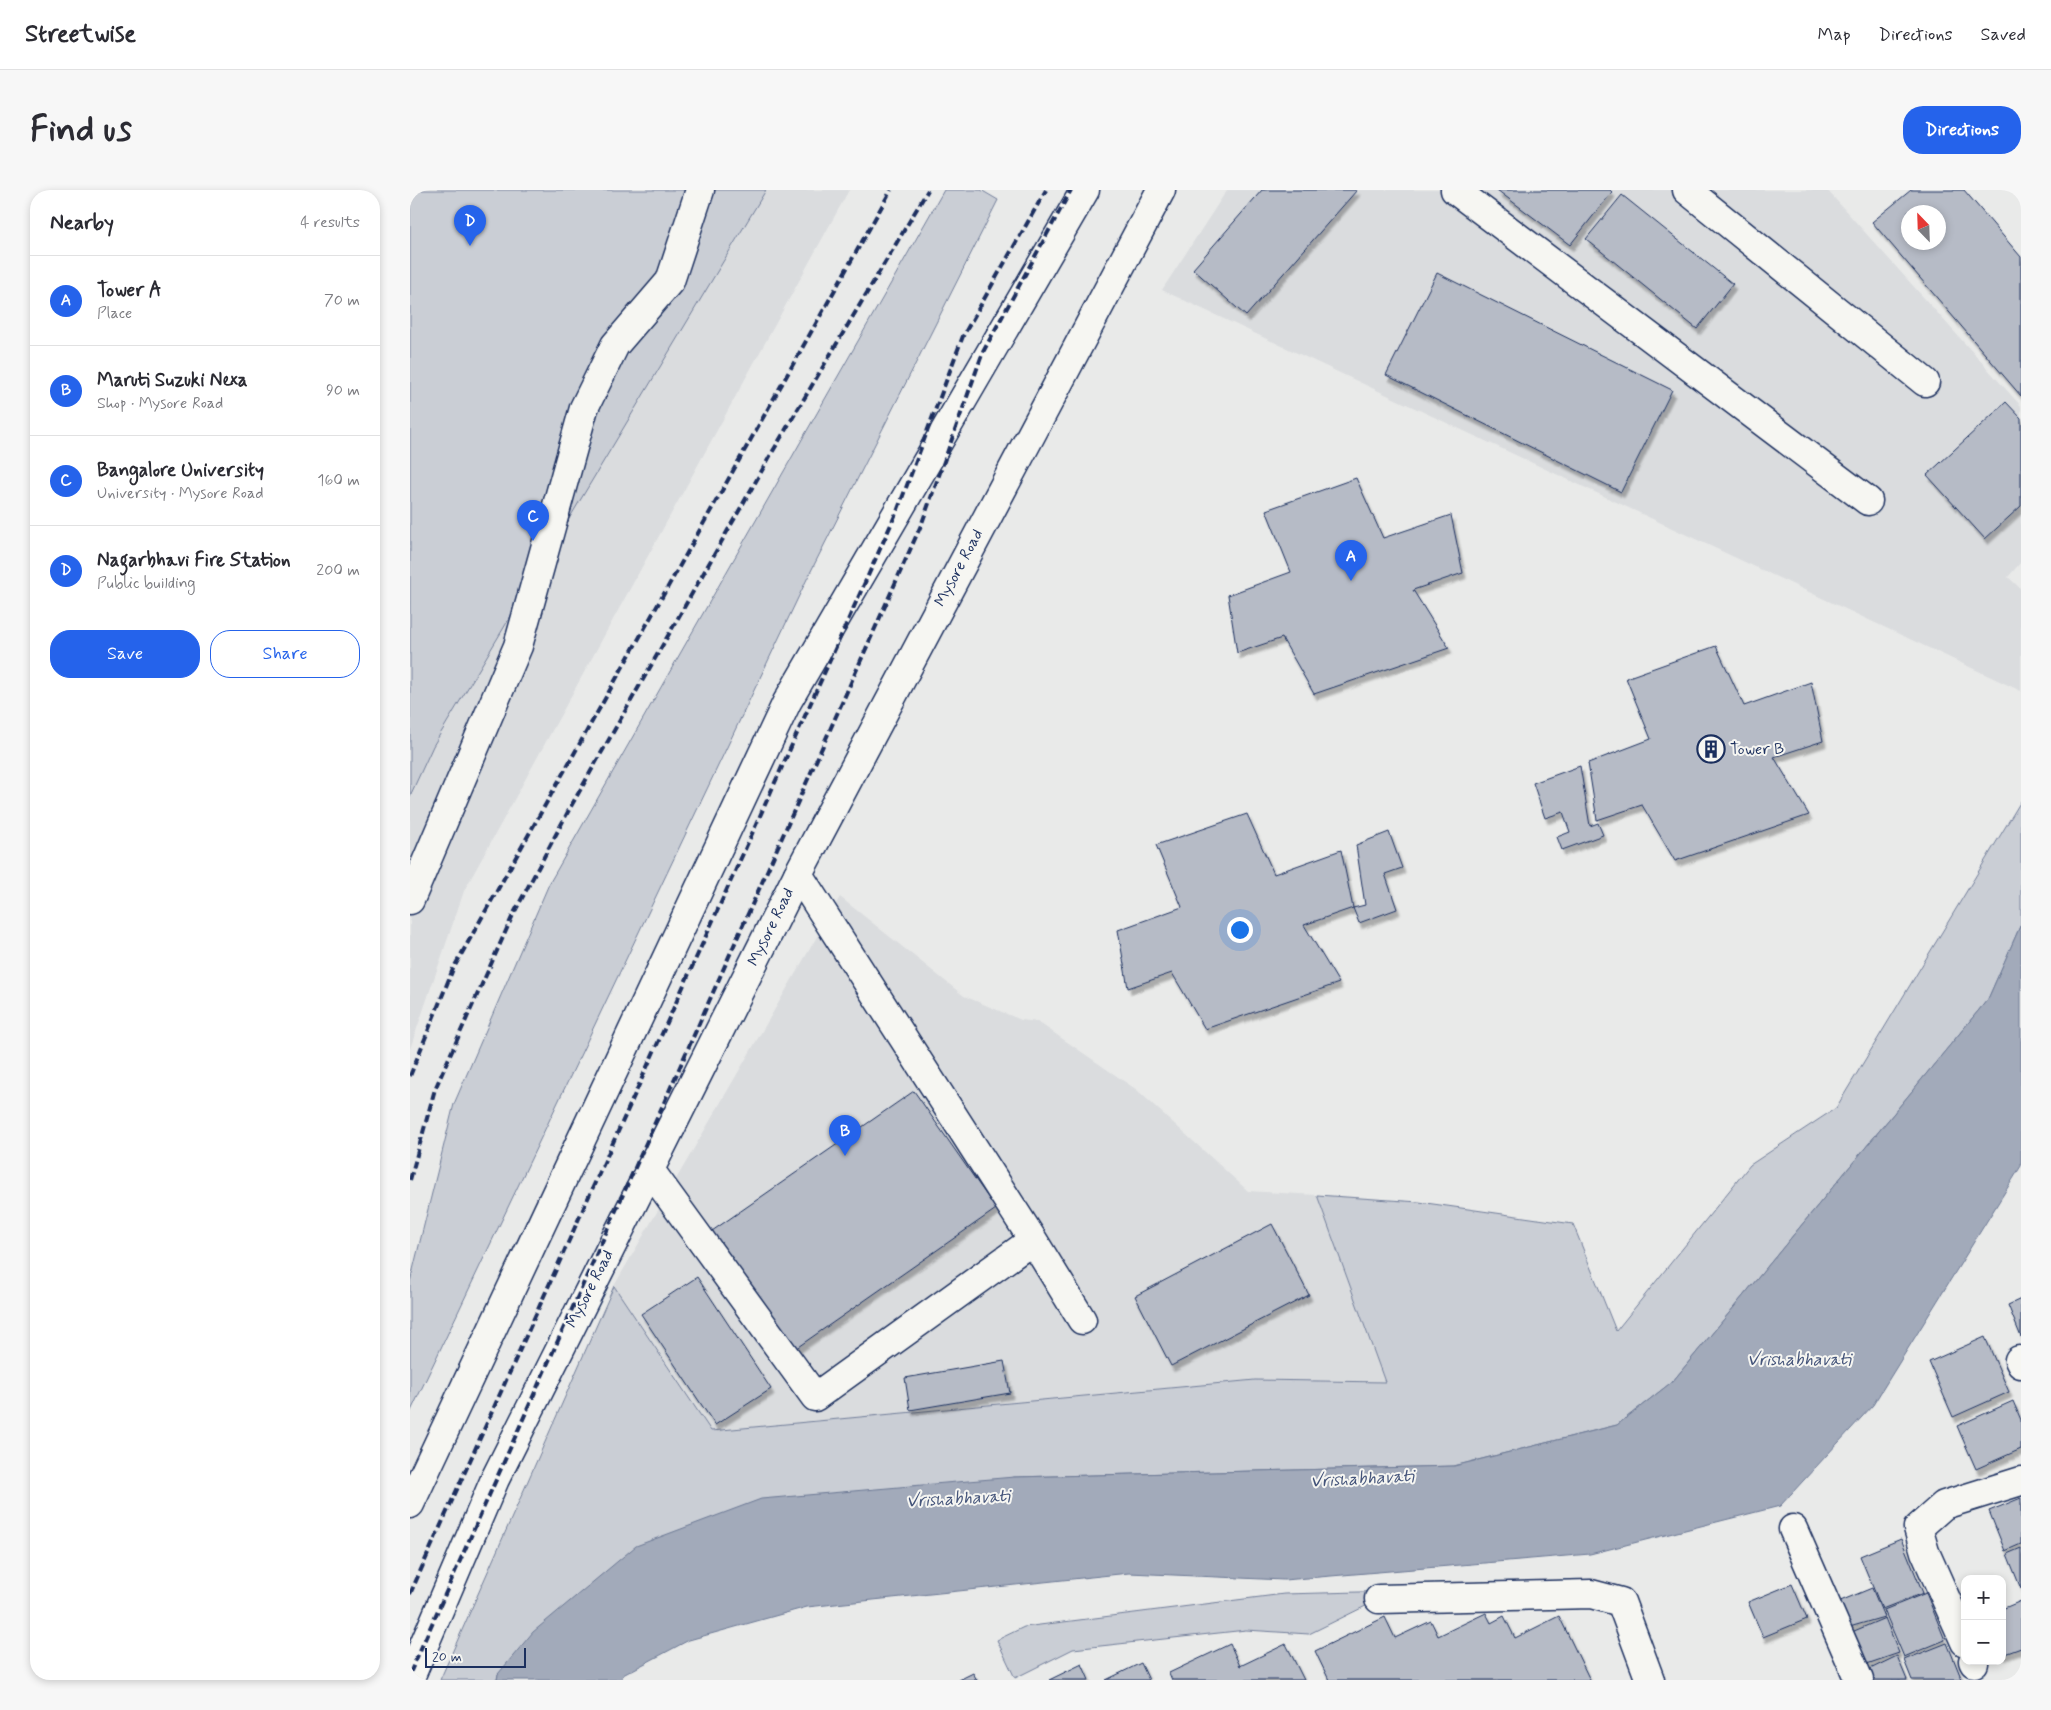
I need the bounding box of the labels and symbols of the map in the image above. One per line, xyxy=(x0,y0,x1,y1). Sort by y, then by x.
pin: D xyxy=(454,205,486,246)
north arrow xyxy=(1901,205,1946,250)
pin: C xyxy=(517,500,549,541)
street label: Mysore Road xyxy=(930,526,988,610)
pin: A xyxy=(1335,540,1367,581)
building icon: Tower B xyxy=(1696,734,1726,764)
place label: Tower B xyxy=(1730,739,1784,760)
street label: Mysore Road xyxy=(743,884,799,970)
your location xyxy=(1227,917,1253,943)
pin: B xyxy=(829,1115,861,1156)
street label: Mysore Road xyxy=(561,1246,619,1332)
water label: Vrishabhavati xyxy=(1747,1348,1853,1372)
water label: Vrishabhavati xyxy=(1310,1464,1417,1494)
water label: Vrishabhavati xyxy=(906,1484,1013,1514)
scale bar xyxy=(425,1645,526,1668)

